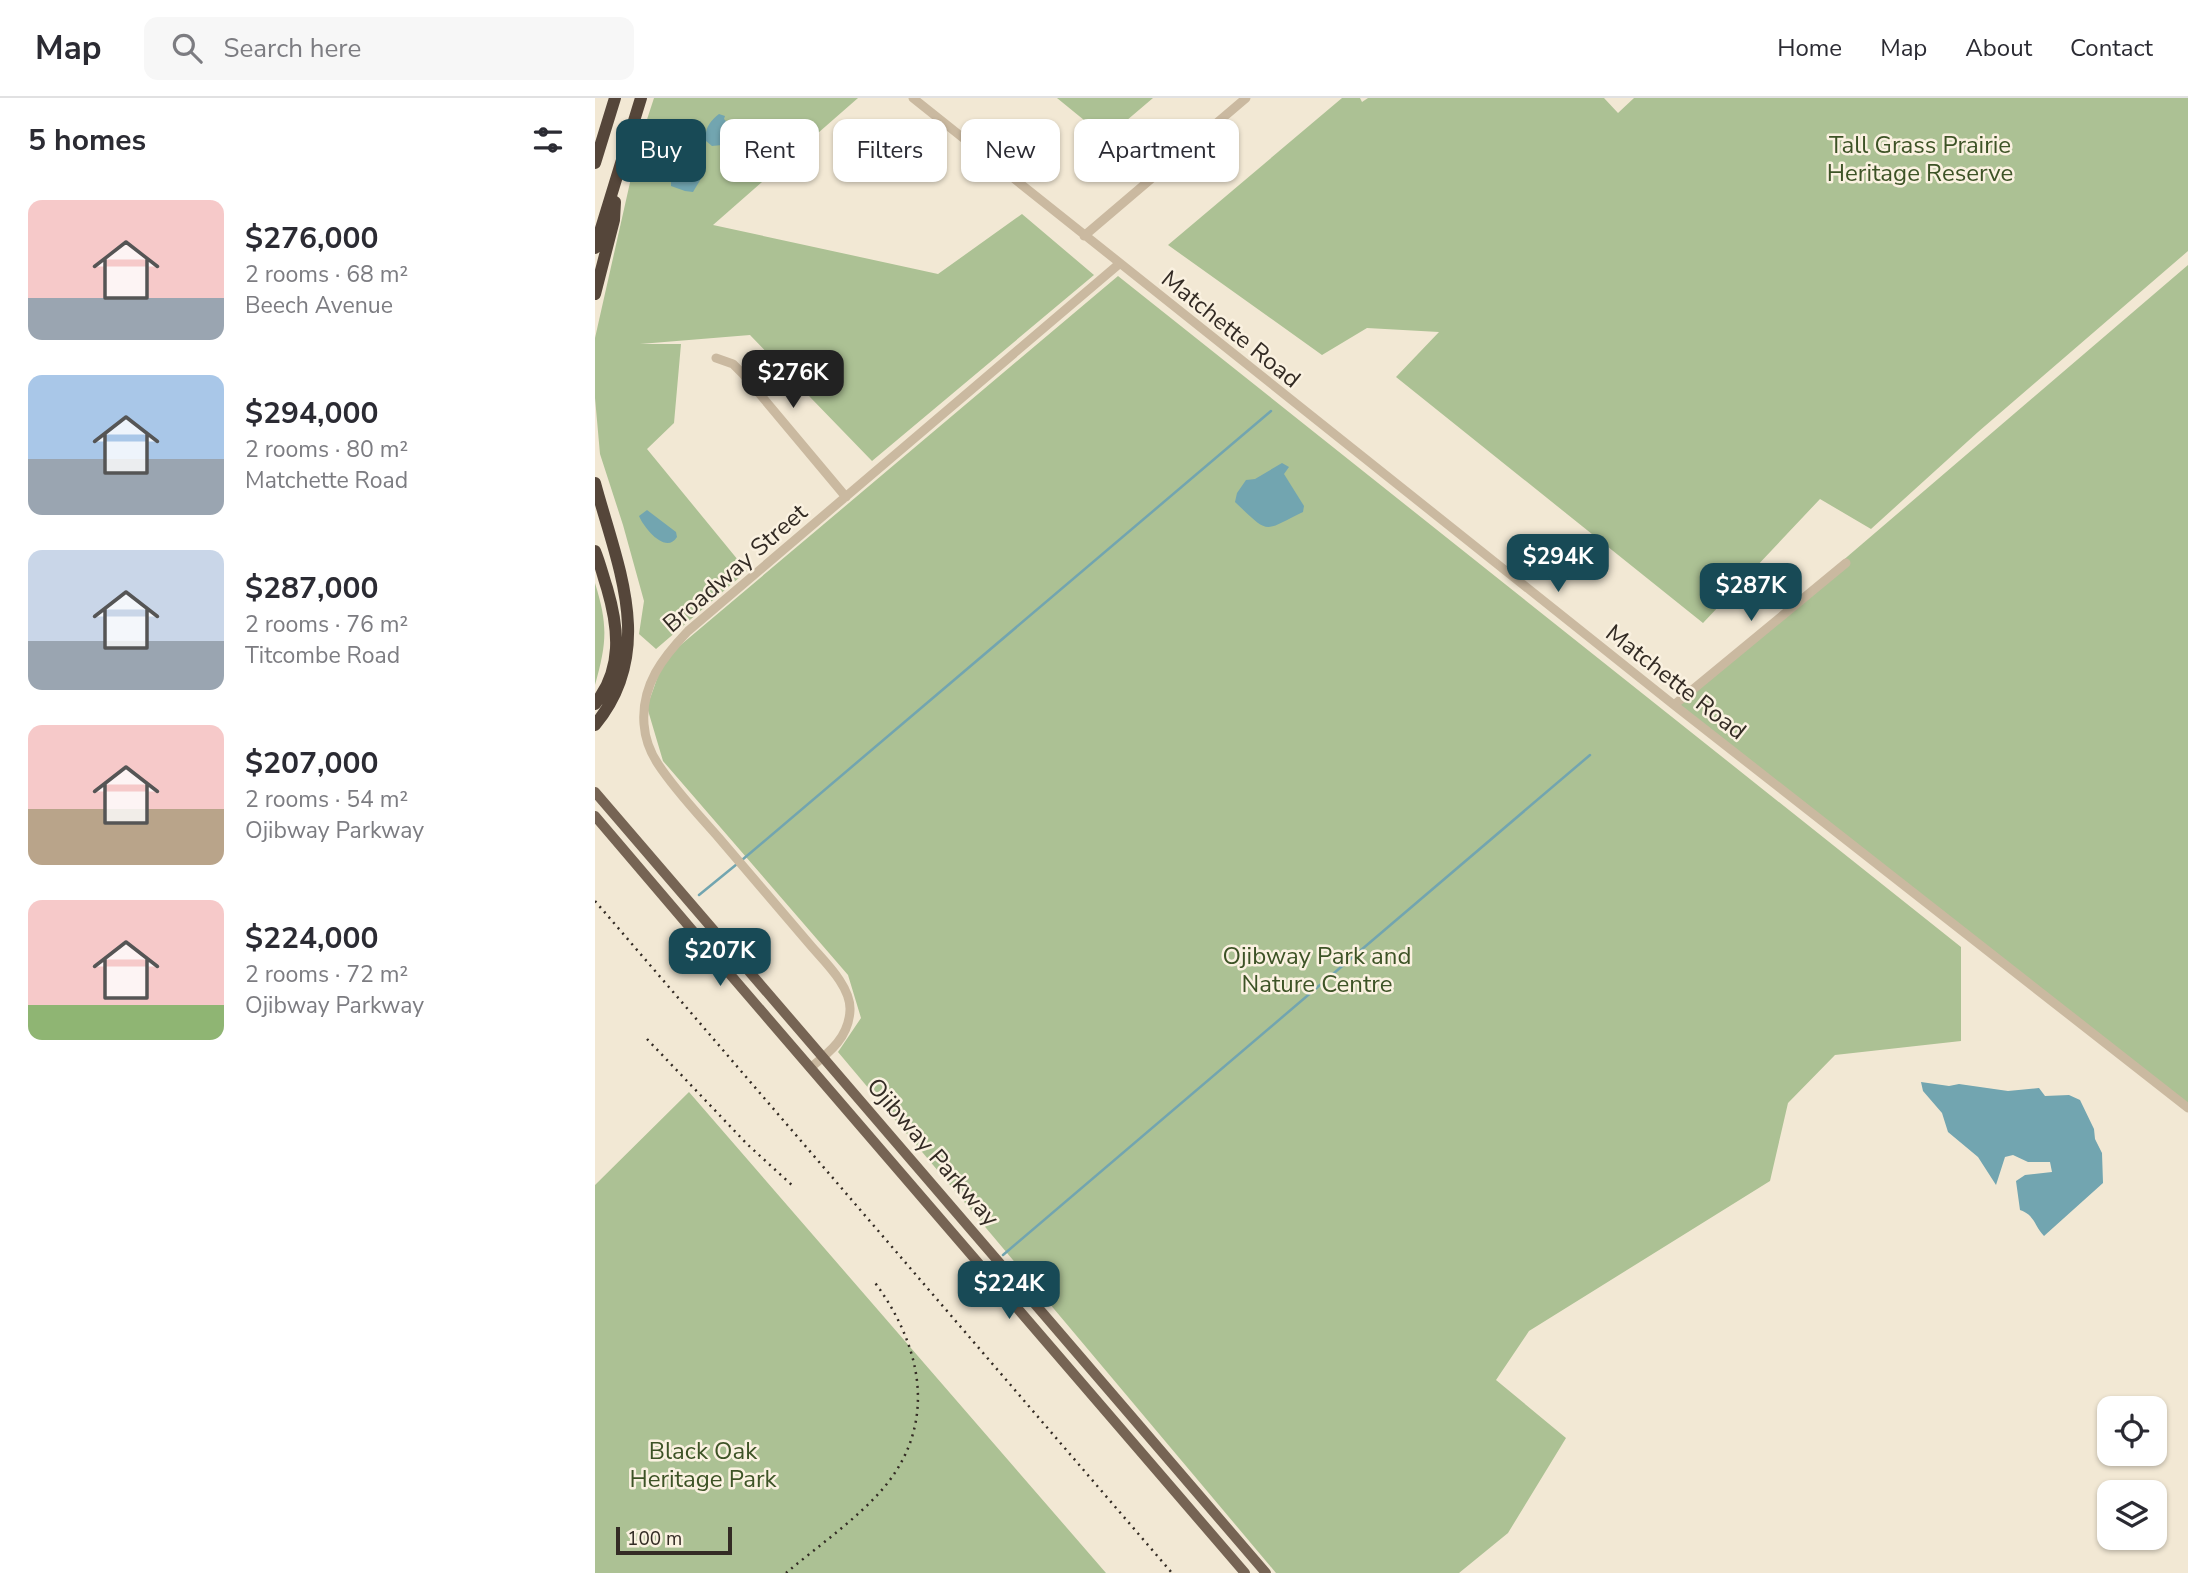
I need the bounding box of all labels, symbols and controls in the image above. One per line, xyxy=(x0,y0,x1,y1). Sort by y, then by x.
search box xyxy=(144,17,634,80)
text: Map xyxy=(35,26,102,71)
icon: search xyxy=(168,29,206,67)
text: Search here xyxy=(224,31,361,66)
text: Home xyxy=(1777,32,1842,64)
text: Map xyxy=(1880,32,1927,64)
text: About xyxy=(1965,32,2032,64)
text: Contact xyxy=(2070,32,2153,64)
chip: Buy xyxy=(616,119,706,182)
chip: Rent xyxy=(720,119,819,182)
chip: Filters xyxy=(833,119,947,182)
chip: New xyxy=(961,119,1060,182)
chip: Apartment xyxy=(1074,119,1239,182)
text: 5 homes xyxy=(28,120,146,161)
icon: filters xyxy=(529,121,567,159)
park label: Tall Grass Prairie Heritage Reserve xyxy=(1827,129,2013,189)
text: $276,000 xyxy=(245,218,378,259)
icon: home xyxy=(84,228,168,312)
text: 2 rooms · 68 m² xyxy=(245,259,408,290)
street label: Matchette Road xyxy=(1155,263,1307,395)
text: Beech Avenue xyxy=(245,290,393,321)
pin: $276K xyxy=(744,350,842,410)
text: $276K xyxy=(758,357,828,388)
text: $294,000 xyxy=(245,393,378,434)
icon: home xyxy=(84,403,168,487)
text: 2 rooms · 80 m² xyxy=(245,434,408,465)
text: Matchette Road xyxy=(245,465,408,496)
street label: Broadway Street xyxy=(656,496,814,640)
pin: $294K xyxy=(1509,534,1607,594)
text: $294K xyxy=(1523,541,1593,572)
pin: $287K xyxy=(1702,564,1800,623)
text: $287,000 xyxy=(245,568,378,609)
text: $287K xyxy=(1716,570,1786,601)
icon: home xyxy=(84,578,168,662)
text: 2 rooms · 76 m² xyxy=(245,609,408,640)
street label: Matchette Road xyxy=(1599,617,1753,747)
text: Titcombe Road xyxy=(245,640,400,671)
text: $207,000 xyxy=(245,743,378,784)
icon: home xyxy=(84,753,168,837)
text: 2 rooms · 54 m² xyxy=(245,784,408,815)
text: Ojibway Parkway xyxy=(245,815,424,846)
text: $224,000 xyxy=(245,918,378,959)
icon: home xyxy=(84,928,168,1012)
pin: $207K xyxy=(671,928,769,988)
text: $207K xyxy=(685,935,755,966)
park label: Ojibway Park and Nature Centre xyxy=(1223,940,1411,1000)
text: 2 rooms · 72 m² xyxy=(245,959,408,990)
text: Ojibway Parkway xyxy=(245,990,424,1021)
street label: Ojibway Parkway xyxy=(860,1071,1007,1234)
pin: $224K xyxy=(960,1262,1058,1321)
text: $224K xyxy=(974,1268,1044,1299)
map controls xyxy=(2097,1396,2167,1550)
button: locate xyxy=(2097,1396,2167,1466)
park label: Black Oak Heritage Park xyxy=(629,1435,778,1495)
button: layers xyxy=(2097,1480,2167,1550)
scale bar xyxy=(616,1524,731,1556)
text: 100 m xyxy=(627,1526,682,1552)

